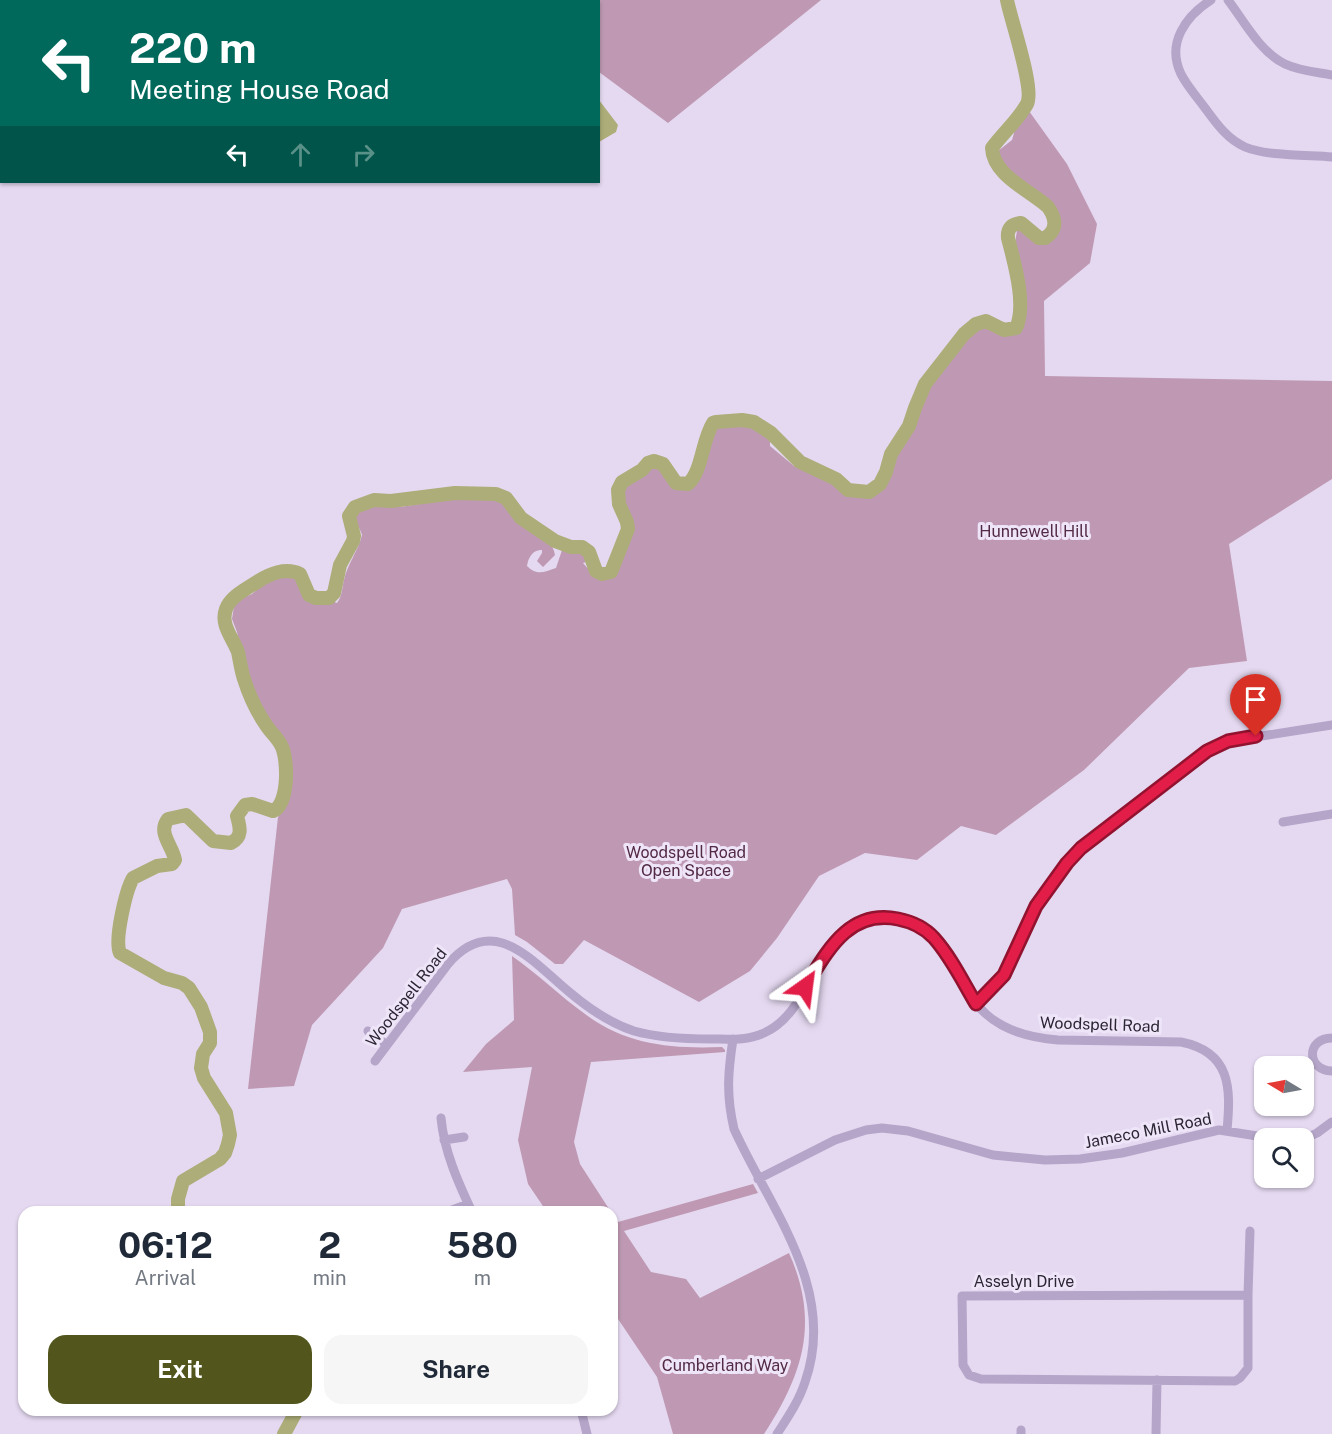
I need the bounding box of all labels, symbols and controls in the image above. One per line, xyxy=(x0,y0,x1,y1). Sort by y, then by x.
text: 220 m xyxy=(129,23,257,72)
icon: left xyxy=(30,24,108,102)
text: Meeting House Road xyxy=(129,73,390,105)
icon: left xyxy=(221,138,254,171)
icon: ahead xyxy=(284,138,317,171)
icon: right xyxy=(347,138,380,171)
park label: Hunnewell Hill xyxy=(979,522,1089,541)
pin xyxy=(1230,674,1281,736)
icon: arrive xyxy=(1239,683,1272,716)
park label: Woodspell Road Open Space xyxy=(626,843,746,880)
street label: Woodspell Road xyxy=(362,944,451,1050)
position arrow xyxy=(773,955,837,1019)
street label: Woodspell Road xyxy=(1040,1013,1160,1036)
north arrow xyxy=(1254,1056,1314,1116)
map controls xyxy=(1254,1056,1314,1188)
street label: Jameco Mill Road xyxy=(1083,1109,1213,1152)
button: search xyxy=(1254,1128,1314,1188)
text: 06:12 xyxy=(118,1224,213,1266)
text: 2 xyxy=(318,1224,341,1266)
text: 580 xyxy=(447,1224,518,1266)
text: Arrival xyxy=(134,1266,196,1290)
text: min xyxy=(313,1266,347,1290)
text: m xyxy=(474,1266,491,1290)
street label: Asselyn Drive xyxy=(974,1272,1074,1291)
button: Exit xyxy=(48,1335,312,1404)
button: Share xyxy=(324,1335,588,1404)
park label: Cumberland Way xyxy=(662,1356,789,1375)

